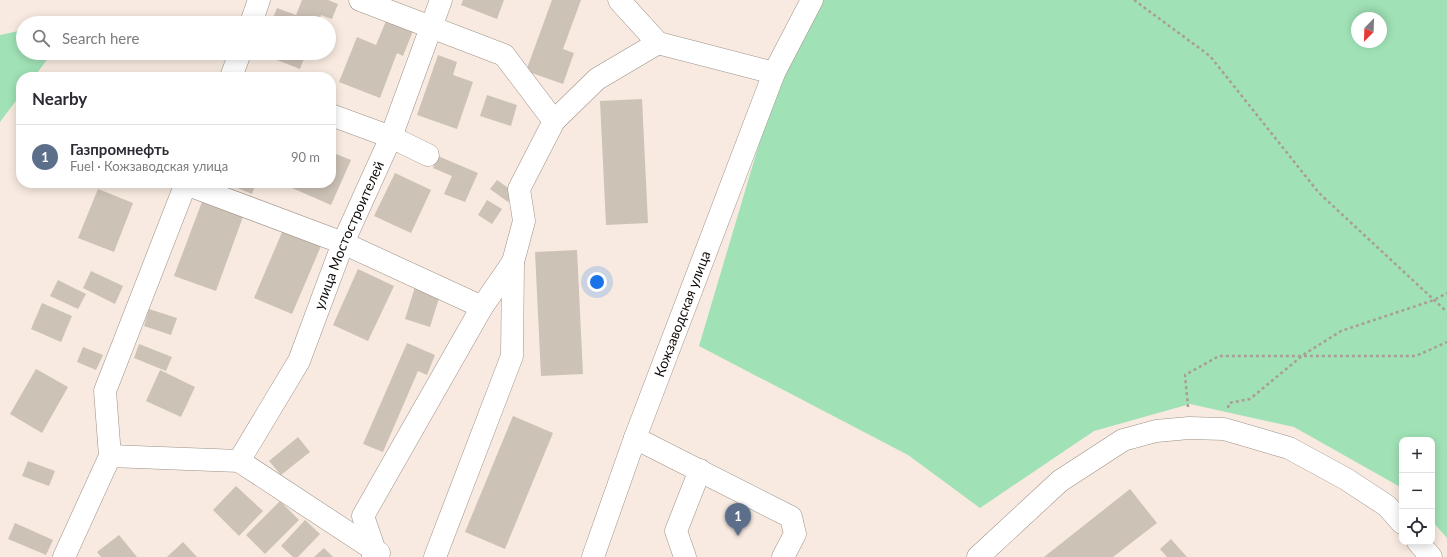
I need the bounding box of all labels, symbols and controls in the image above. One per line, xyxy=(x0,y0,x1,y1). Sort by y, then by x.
north arrow xyxy=(1351,12,1387,48)
search box xyxy=(16,16,336,60)
icon: search xyxy=(30,27,52,49)
text: Search here xyxy=(62,29,139,47)
text: Nearby xyxy=(32,88,87,109)
text: Газпромнефть xyxy=(70,140,169,158)
text: 1 xyxy=(41,149,49,165)
text: 90 m xyxy=(291,149,320,165)
text: Fuel · Кожзаводская улица xyxy=(70,158,228,174)
street label: улица Мостостроителей xyxy=(310,158,387,312)
street label: Кожзаводская улица xyxy=(650,248,714,379)
your location xyxy=(587,272,607,292)
map controls xyxy=(1399,437,1435,545)
button: + xyxy=(1399,437,1435,473)
button: − xyxy=(1399,473,1435,509)
pin: 1 xyxy=(725,503,751,536)
button: locate xyxy=(1399,509,1435,545)

